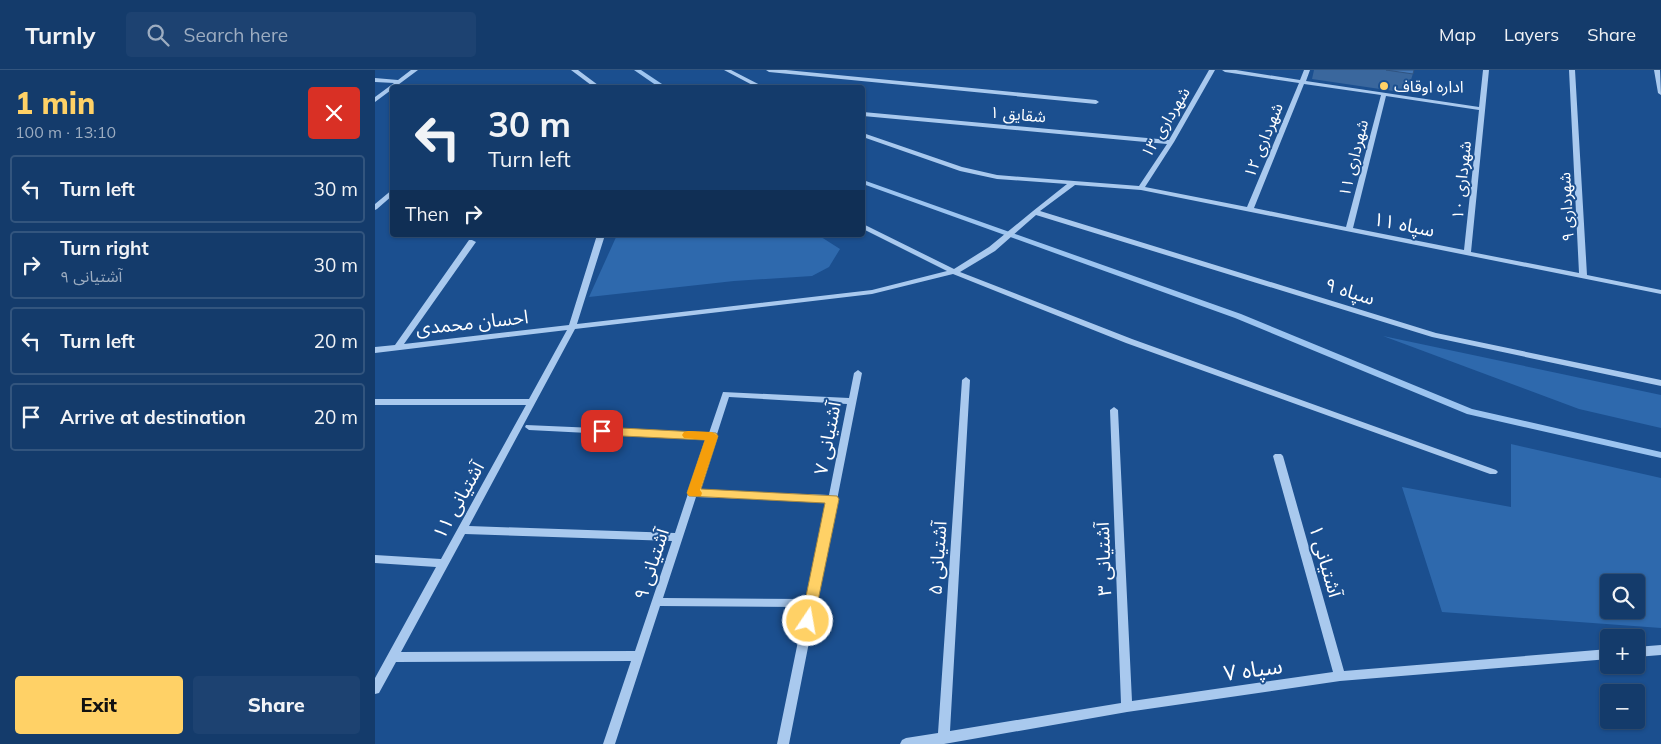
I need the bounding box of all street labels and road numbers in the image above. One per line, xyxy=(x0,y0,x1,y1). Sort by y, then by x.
street label: شهرداری ۱۳ xyxy=(1136,83,1194,161)
street label: شهرداری ۱۲ xyxy=(1239,100,1287,180)
street label: شقایق ۱ xyxy=(989,102,1047,127)
street label: شهرداری ۱۱ xyxy=(1334,118,1372,198)
street label: شهرداری ۱۰ xyxy=(1447,140,1475,220)
street label: شهرداری ۹ xyxy=(1554,172,1578,242)
street label: سپاه ۱۱ xyxy=(1371,206,1437,243)
street label: سپاه ۹ xyxy=(1322,272,1378,311)
street label: احسان محمدی xyxy=(415,304,529,340)
street label: آشتیانی ۷ xyxy=(808,398,846,477)
street label: آشتیانی ۱۱ xyxy=(427,456,490,543)
street label: آشتیانی ۵ xyxy=(922,519,952,596)
street label: آشتیانی ۳ xyxy=(1090,520,1116,596)
street label: آشتیانی ۱ xyxy=(1304,522,1348,601)
street label: آشتیانی ۹ xyxy=(628,524,674,603)
street label: سپاه ۷ xyxy=(1222,651,1284,688)

